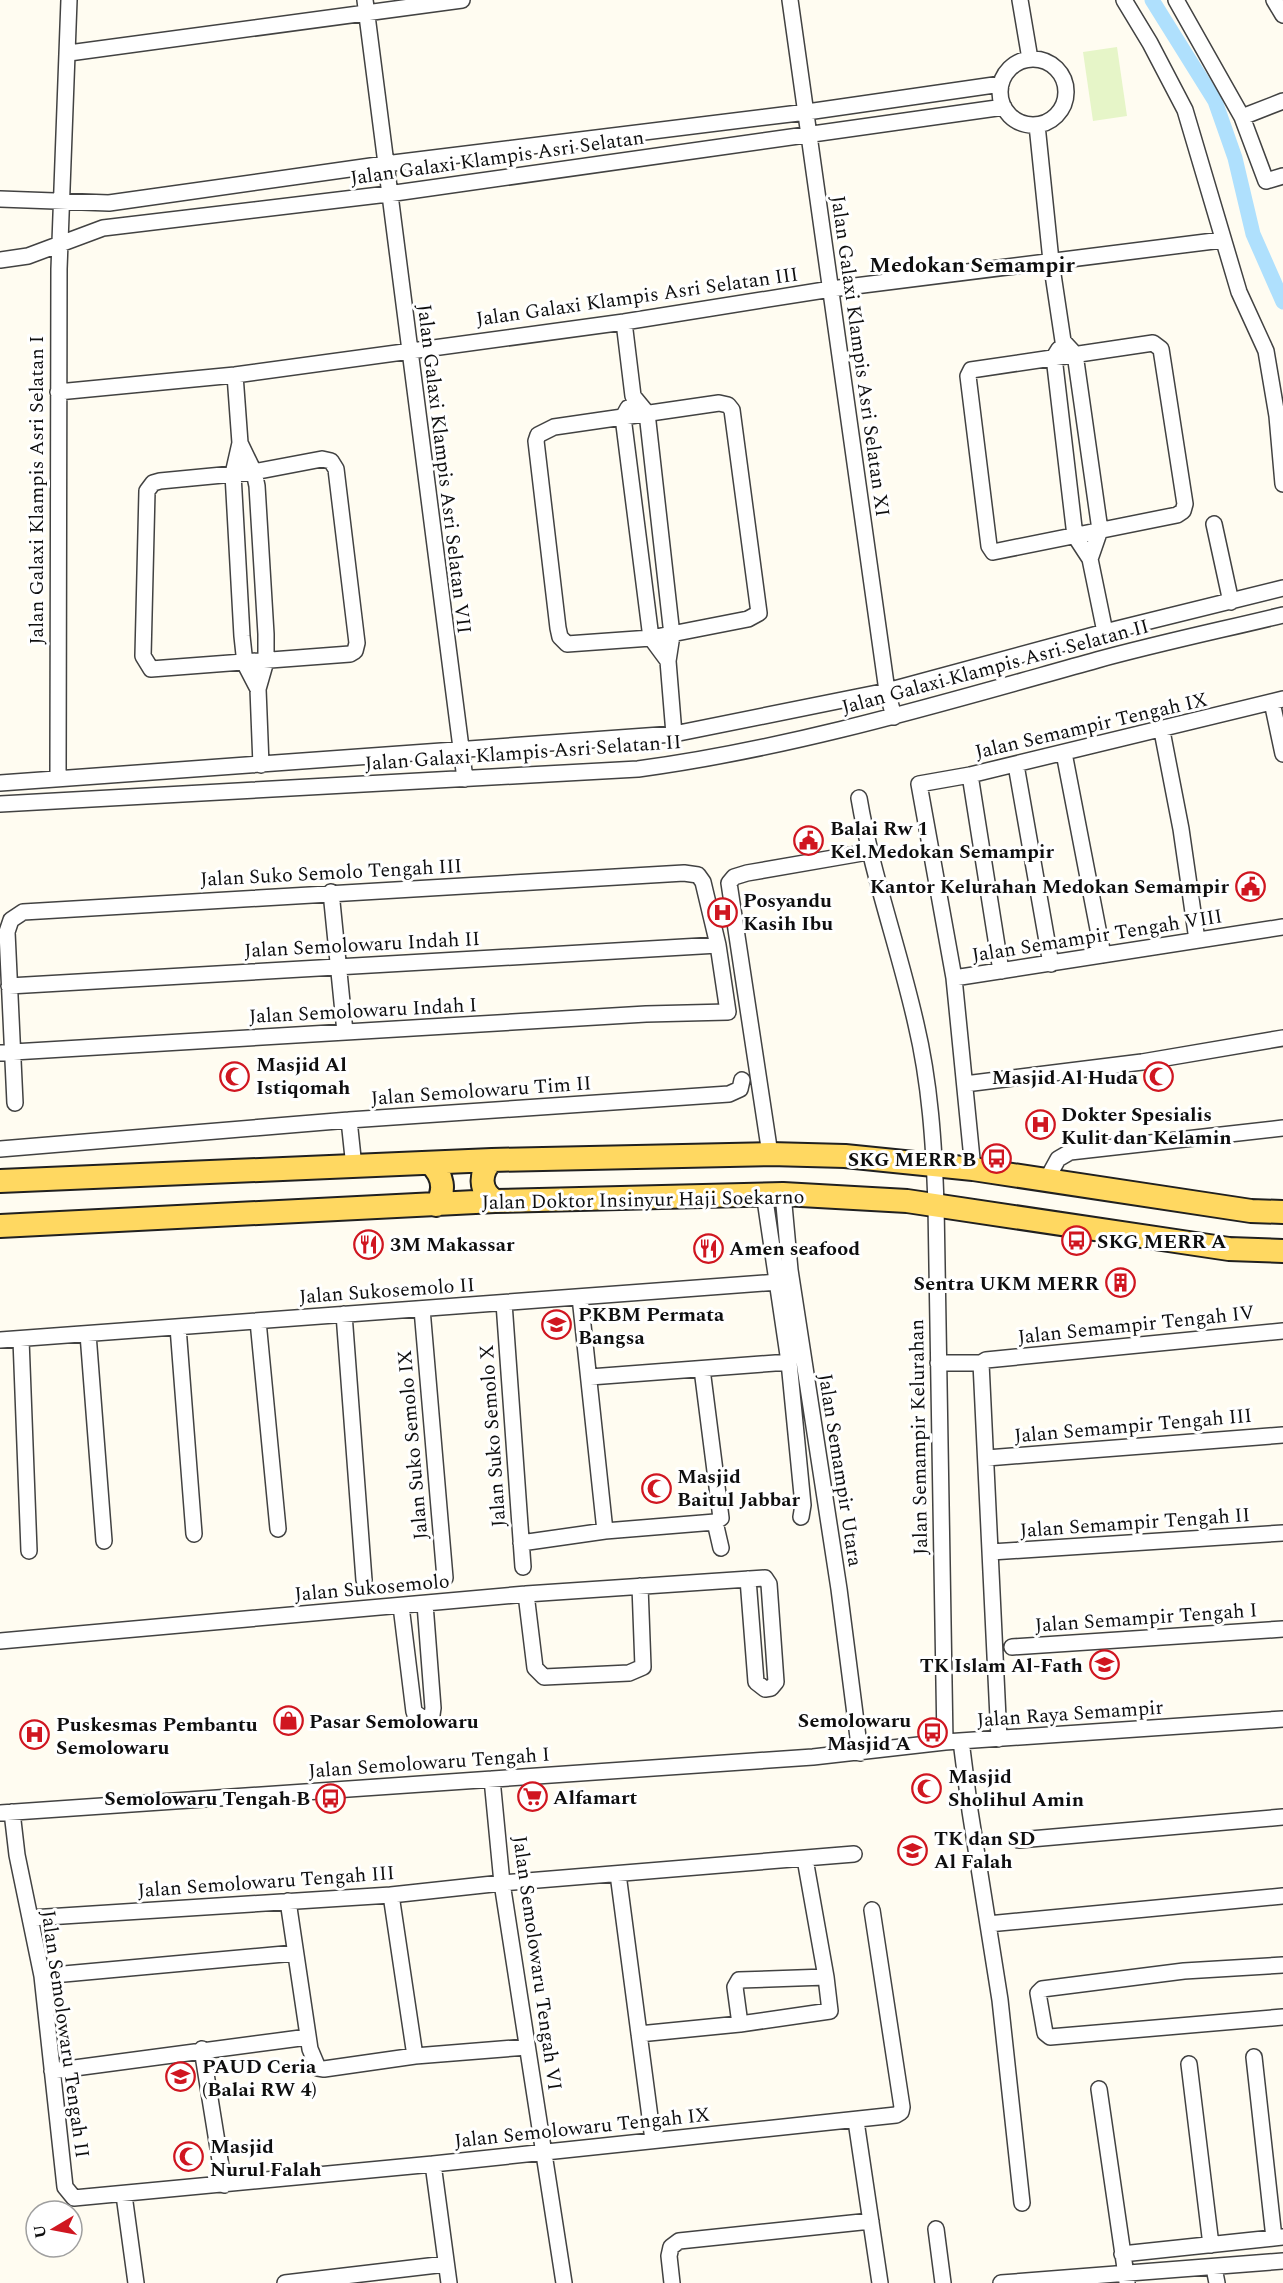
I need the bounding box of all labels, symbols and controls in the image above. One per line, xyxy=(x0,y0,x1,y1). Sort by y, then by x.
street label: Jalan Galaxi Klampis Asri Selatan xyxy=(348,123,646,193)
street label: Jalan Galaxi Klampis Asri Selatan XI xyxy=(823,194,897,519)
district label: Medokan Semampir xyxy=(869,249,1076,282)
street label: Jalan Galaxi Klampis Asri Selatan III xyxy=(474,260,800,334)
street label: Jalan Galaxi Klampis Asri Selatan VII xyxy=(409,303,479,636)
street label: Jalan Galaxi Klampis Asri Selatan I xyxy=(22,335,52,645)
street label: Jalan Galaxi Klampis Asri Selatan II xyxy=(838,611,1152,722)
street label: Jalan Semampir Tengah IX xyxy=(972,685,1211,767)
street label: Jalan Galaxi Klampis Asri Selatan II xyxy=(364,727,682,779)
place label: Balai Rw 1 Kel.Medokan Semampir xyxy=(830,814,1055,867)
public building icon: Balai Rw 1 Kel.Medokan Semampir xyxy=(793,824,825,856)
street label: Jalan Suko Semolo Tengah III xyxy=(199,851,463,895)
public building icon: Kantor Kelurahan Medokan Semampir xyxy=(1234,870,1266,902)
place label: Kantor Kelurahan Medokan Semampir xyxy=(870,872,1229,902)
place label: Posyandu Kasih Ibu xyxy=(743,886,833,939)
hospital icon: Posyandu Kasih Ibu xyxy=(706,896,738,928)
street label: Jalan Semampir Tengah VIII xyxy=(970,901,1225,971)
street label: Jalan Semolowaru Indah II xyxy=(243,924,481,966)
street label: Jalan Semolowaru Indah I xyxy=(248,990,478,1032)
place label: Masjid Al Istiqomah xyxy=(256,1050,350,1103)
mosque icon: Masjid Al Istiqomah xyxy=(219,1060,251,1092)
mosque icon: Masjid Al Huda xyxy=(1143,1061,1175,1093)
place label: Masjid Al Huda xyxy=(992,1063,1139,1093)
street label: Jalan Semolowaru Tim II xyxy=(370,1068,592,1114)
place label: Dokter Spesialis Kulit dan Kelamin xyxy=(1061,1100,1232,1153)
hospital icon: Dokter Spesialis Kulit dan Kelamin xyxy=(1024,1109,1056,1141)
bus stop icon: SKG MERR B xyxy=(981,1143,1013,1175)
place label: SKG MERR B xyxy=(848,1145,976,1175)
street label: Jalan Doktor Insinyur Haji Soekarno xyxy=(481,1182,805,1218)
bus stop icon: SKG MERR A xyxy=(1060,1225,1092,1257)
place label: SKG MERR A xyxy=(1097,1227,1227,1257)
restaurant icon: 3M Makassar xyxy=(353,1228,385,1260)
place label: 3M Makassar xyxy=(390,1230,515,1260)
restaurant icon: Amen seafood xyxy=(692,1232,724,1264)
place label: Amen seafood xyxy=(729,1234,860,1264)
building icon: Sentra UKM MERR xyxy=(1104,1267,1136,1299)
place label: Sentra UKM MERR xyxy=(914,1269,1099,1299)
street label: Jalan Sukosemolo II xyxy=(298,1270,476,1312)
street label: Jalan Semampir Tengah IV xyxy=(1016,1298,1256,1352)
place label: PKBM Permata Bangsa xyxy=(578,1300,725,1353)
school or university icon: PKBM Permata Bangsa xyxy=(541,1309,573,1341)
street label: Jalan Semampir Kelurahan xyxy=(902,1319,936,1555)
street label: Jalan Suko Semolo X xyxy=(472,1344,514,1528)
street label: Jalan Suko Semolo IX xyxy=(390,1348,436,1541)
street label: Jalan Semampir Utara xyxy=(810,1371,870,1569)
street label: Jalan Semampir Tengah III xyxy=(1013,1401,1253,1451)
place label: Masjid Baitul Jabbar xyxy=(677,1462,800,1515)
mosque icon: Masjid Baitul Jabbar xyxy=(640,1472,672,1504)
street label: Jalan Semampir Tengah II xyxy=(1019,1500,1251,1546)
street label: Jalan Sukosemolo xyxy=(293,1566,451,1610)
street label: Jalan Semampir Tengah I xyxy=(1034,1595,1258,1641)
school or university icon: TK Islam Al-Fath xyxy=(1088,1649,1120,1681)
place label: TK Islam Al-Fath xyxy=(920,1651,1083,1681)
street label: Jalan Raya Semampir xyxy=(976,1693,1164,1735)
shop icon: Pasar Semolowaru xyxy=(272,1705,304,1737)
place label: Semolowaru Masjid A xyxy=(798,1706,912,1759)
place label: Pasar Semolowaru xyxy=(309,1707,479,1737)
place label: Puskesmas Pembantu Semolowaru xyxy=(56,1710,258,1763)
bus stop icon: Semolowaru Masjid A xyxy=(916,1716,948,1748)
hospital icon: Puskesmas Pembantu Semolowaru xyxy=(19,1719,51,1751)
street label: Jalan Semolowaru Tengah I xyxy=(307,1740,551,1786)
place label: Masjid Sholihul Amin xyxy=(948,1762,1084,1815)
mosque icon: Masjid Sholihul Amin xyxy=(911,1772,943,1804)
supermarket icon: Alfamart xyxy=(516,1781,548,1813)
bus stop icon: Semolowaru Tengah B xyxy=(315,1782,347,1814)
place label: Alfamart xyxy=(553,1783,637,1813)
place label: Semolowaru Tengah B xyxy=(104,1784,310,1814)
place label: TK dan SD Al Falah xyxy=(934,1824,1035,1877)
street label: Jalan Semolowaru Tengah VI xyxy=(504,1834,570,2092)
school or university icon: TK dan SD Al Falah xyxy=(897,1834,929,1866)
street label: Jalan Semolowaru Tengah III xyxy=(136,1858,396,1906)
street label: Jalan Semolowaru Tengah II xyxy=(33,1908,97,2160)
place label: PAUD Ceria (Balai RW 4) xyxy=(202,2052,317,2105)
school or university icon: PAUD Ceria (Balai RW 4) xyxy=(165,2061,197,2093)
street label: Jalan Semolowaru Tengah IX xyxy=(453,2100,712,2156)
place label: Masjid Nurul Falah xyxy=(210,2132,322,2185)
mosque icon: Masjid Nurul Falah xyxy=(173,2141,205,2173)
north arrow xyxy=(24,2199,84,2259)
text: U xyxy=(27,2223,53,2240)

